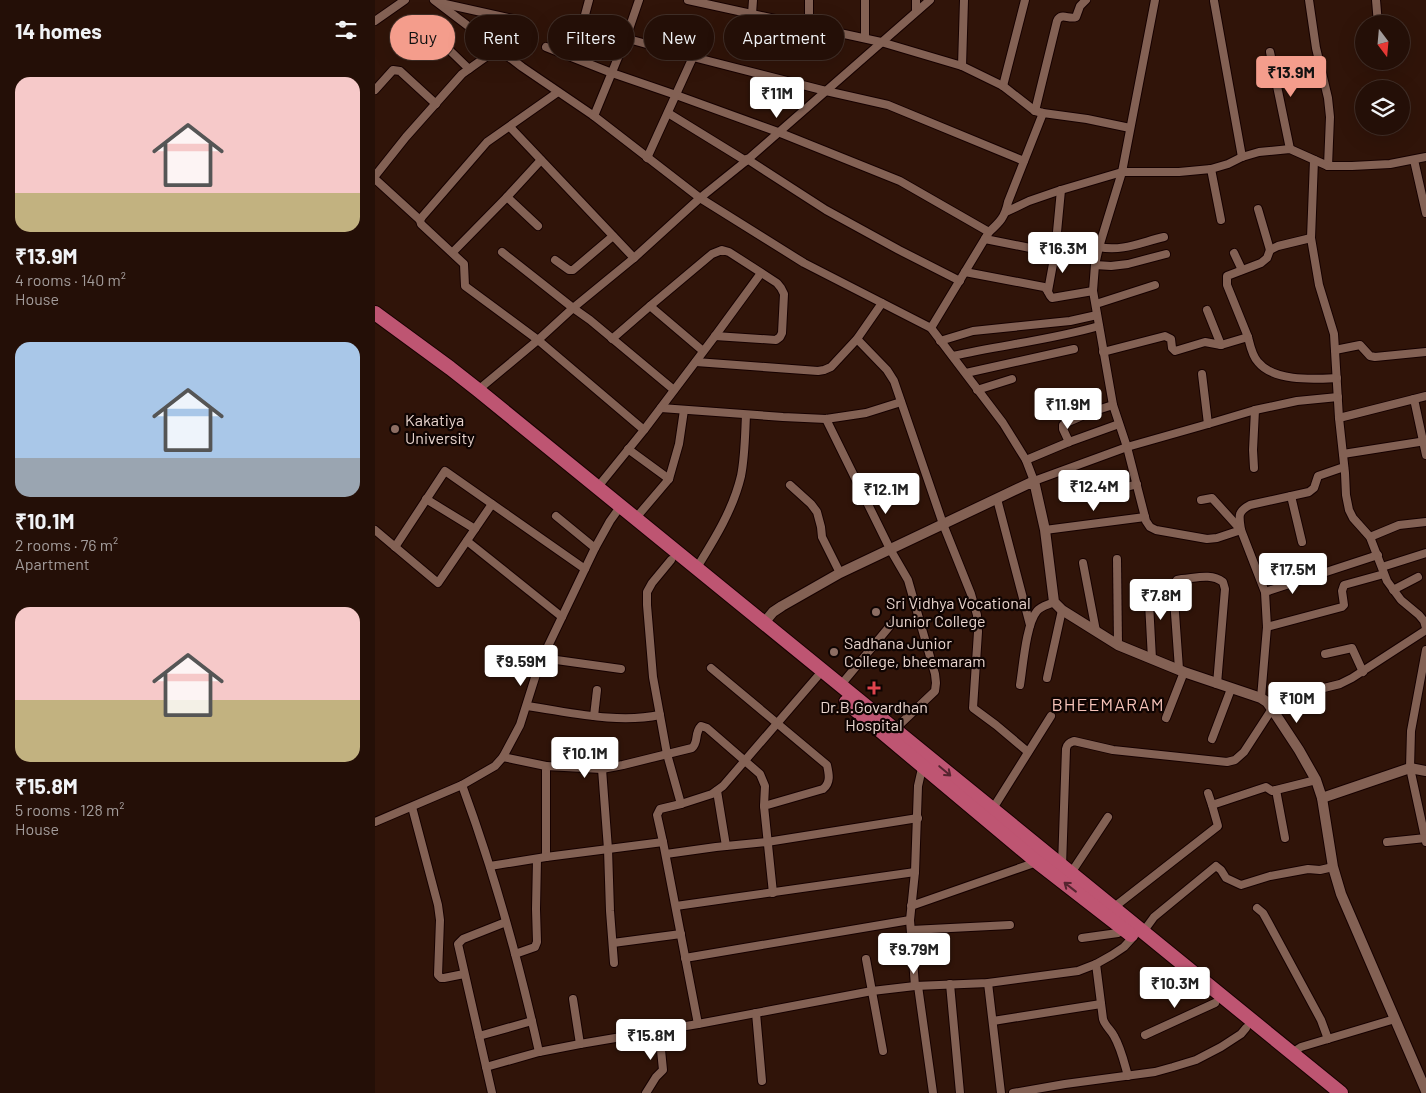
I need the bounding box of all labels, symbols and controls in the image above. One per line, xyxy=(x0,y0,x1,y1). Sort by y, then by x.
chip: Buy xyxy=(390,15,455,60)
chip: Rent xyxy=(465,15,538,60)
chip: Filters xyxy=(548,15,634,60)
chip: New xyxy=(644,15,714,60)
chip: Apartment xyxy=(724,15,844,60)
north arrow xyxy=(1355,15,1410,70)
map controls xyxy=(1355,15,1410,135)
icon: filters xyxy=(332,16,360,44)
text: 14 homes xyxy=(15,18,102,43)
pin: ₹13.9M xyxy=(1250,56,1332,98)
text: ₹13.9M xyxy=(1267,62,1315,81)
pin: ₹11M xyxy=(747,76,807,119)
button: layers xyxy=(1355,80,1410,135)
text: ₹11M xyxy=(761,83,793,102)
icon: home xyxy=(143,110,233,200)
pin: ₹16.3M xyxy=(1022,232,1104,274)
text: ₹16.3M xyxy=(1039,238,1087,257)
text: ₹13.9M xyxy=(15,243,78,268)
text: 4 rooms · 140 m² xyxy=(15,270,126,289)
text: House xyxy=(15,289,59,308)
icon: home xyxy=(143,375,233,465)
pin: ₹11.9M xyxy=(1027,388,1109,430)
text: ₹11.9M xyxy=(1046,394,1090,413)
place label: Kakatiya University xyxy=(405,410,475,447)
marker: Kakatiya University xyxy=(389,423,401,435)
pin: ₹12.4M xyxy=(1053,470,1135,512)
pin: ₹12.1M xyxy=(845,472,927,515)
text: ₹12.4M xyxy=(1069,476,1119,495)
text: ₹12.1M xyxy=(863,479,909,498)
text: ₹10.1M xyxy=(15,508,75,533)
text: 2 rooms · 76 m² xyxy=(15,535,118,554)
pin: ₹17.5M xyxy=(1252,552,1334,595)
text: Apartment xyxy=(15,554,90,573)
text: ₹17.5M xyxy=(1270,559,1316,578)
pin: ₹7.8M xyxy=(1126,578,1196,621)
text: ₹7.8M xyxy=(1141,585,1181,604)
place label: Sri Vidhya Vocational Junior College xyxy=(886,593,1031,630)
marker: Sri Vidhya Vocational Junior College xyxy=(870,606,882,618)
place label: Sadhana Junior College, bheemaram xyxy=(844,633,985,670)
icon: home xyxy=(143,640,233,730)
pin: ₹9.59M xyxy=(480,644,562,687)
marker: Sadhana Junior College, bheemaram xyxy=(828,646,840,658)
text: ₹9.59M xyxy=(496,651,546,670)
marker: Dr.B.Govardhan Hospital xyxy=(867,681,881,695)
pin: ₹10M xyxy=(1267,682,1327,724)
text: ₹10M xyxy=(1279,688,1315,707)
district label: BHEEMARAM xyxy=(1051,693,1165,715)
place label: Dr.B.Govardhan Hospital xyxy=(820,697,928,734)
pin: ₹10.1M xyxy=(544,736,626,779)
text: ₹10.1M xyxy=(562,743,608,762)
one-way arrow xyxy=(939,765,952,776)
text: ₹15.8M xyxy=(15,773,78,798)
text: 5 rooms · 128 m² xyxy=(15,800,124,819)
text: House xyxy=(15,819,59,838)
one-way arrow xyxy=(1063,882,1077,892)
pin: ₹9.79M xyxy=(873,932,955,975)
text: ₹9.79M xyxy=(889,939,939,958)
pin: ₹10.3M xyxy=(1134,966,1216,1009)
text: ₹10.3M xyxy=(1151,973,1199,992)
pin: ₹15.8M xyxy=(610,1018,692,1061)
text: ₹15.8M xyxy=(627,1025,675,1044)

